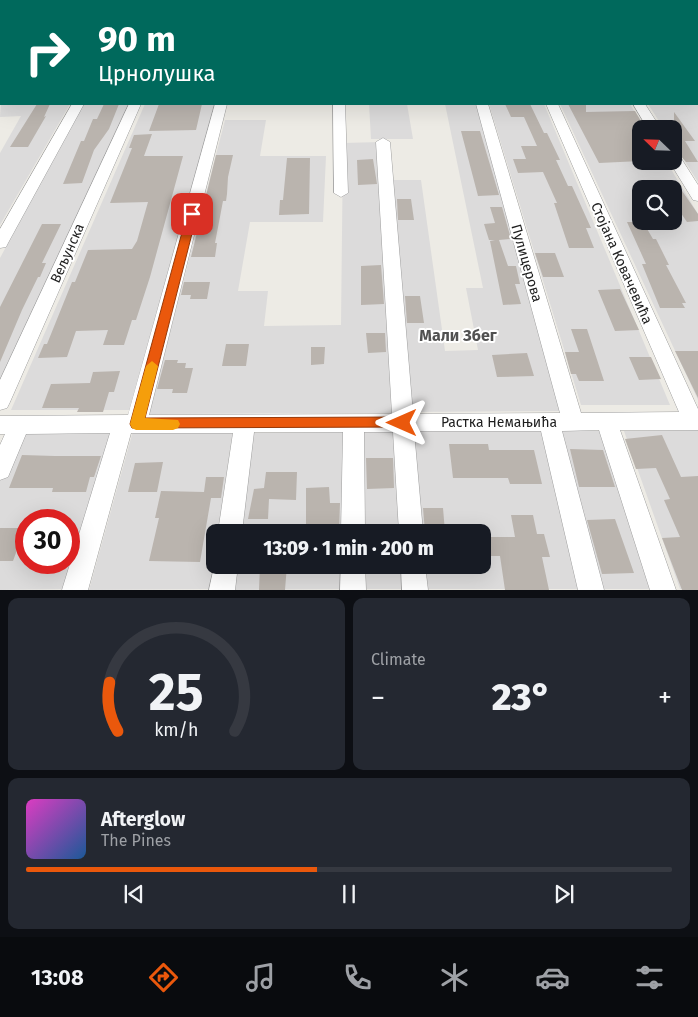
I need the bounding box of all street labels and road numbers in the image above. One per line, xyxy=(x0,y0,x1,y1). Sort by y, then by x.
street label: Стојана Ковачевића xyxy=(587,200,656,327)
street label: Вељунска xyxy=(47,221,88,286)
street label: Пулицерова xyxy=(507,222,546,304)
street label: Растка Немањића xyxy=(441,414,557,431)

